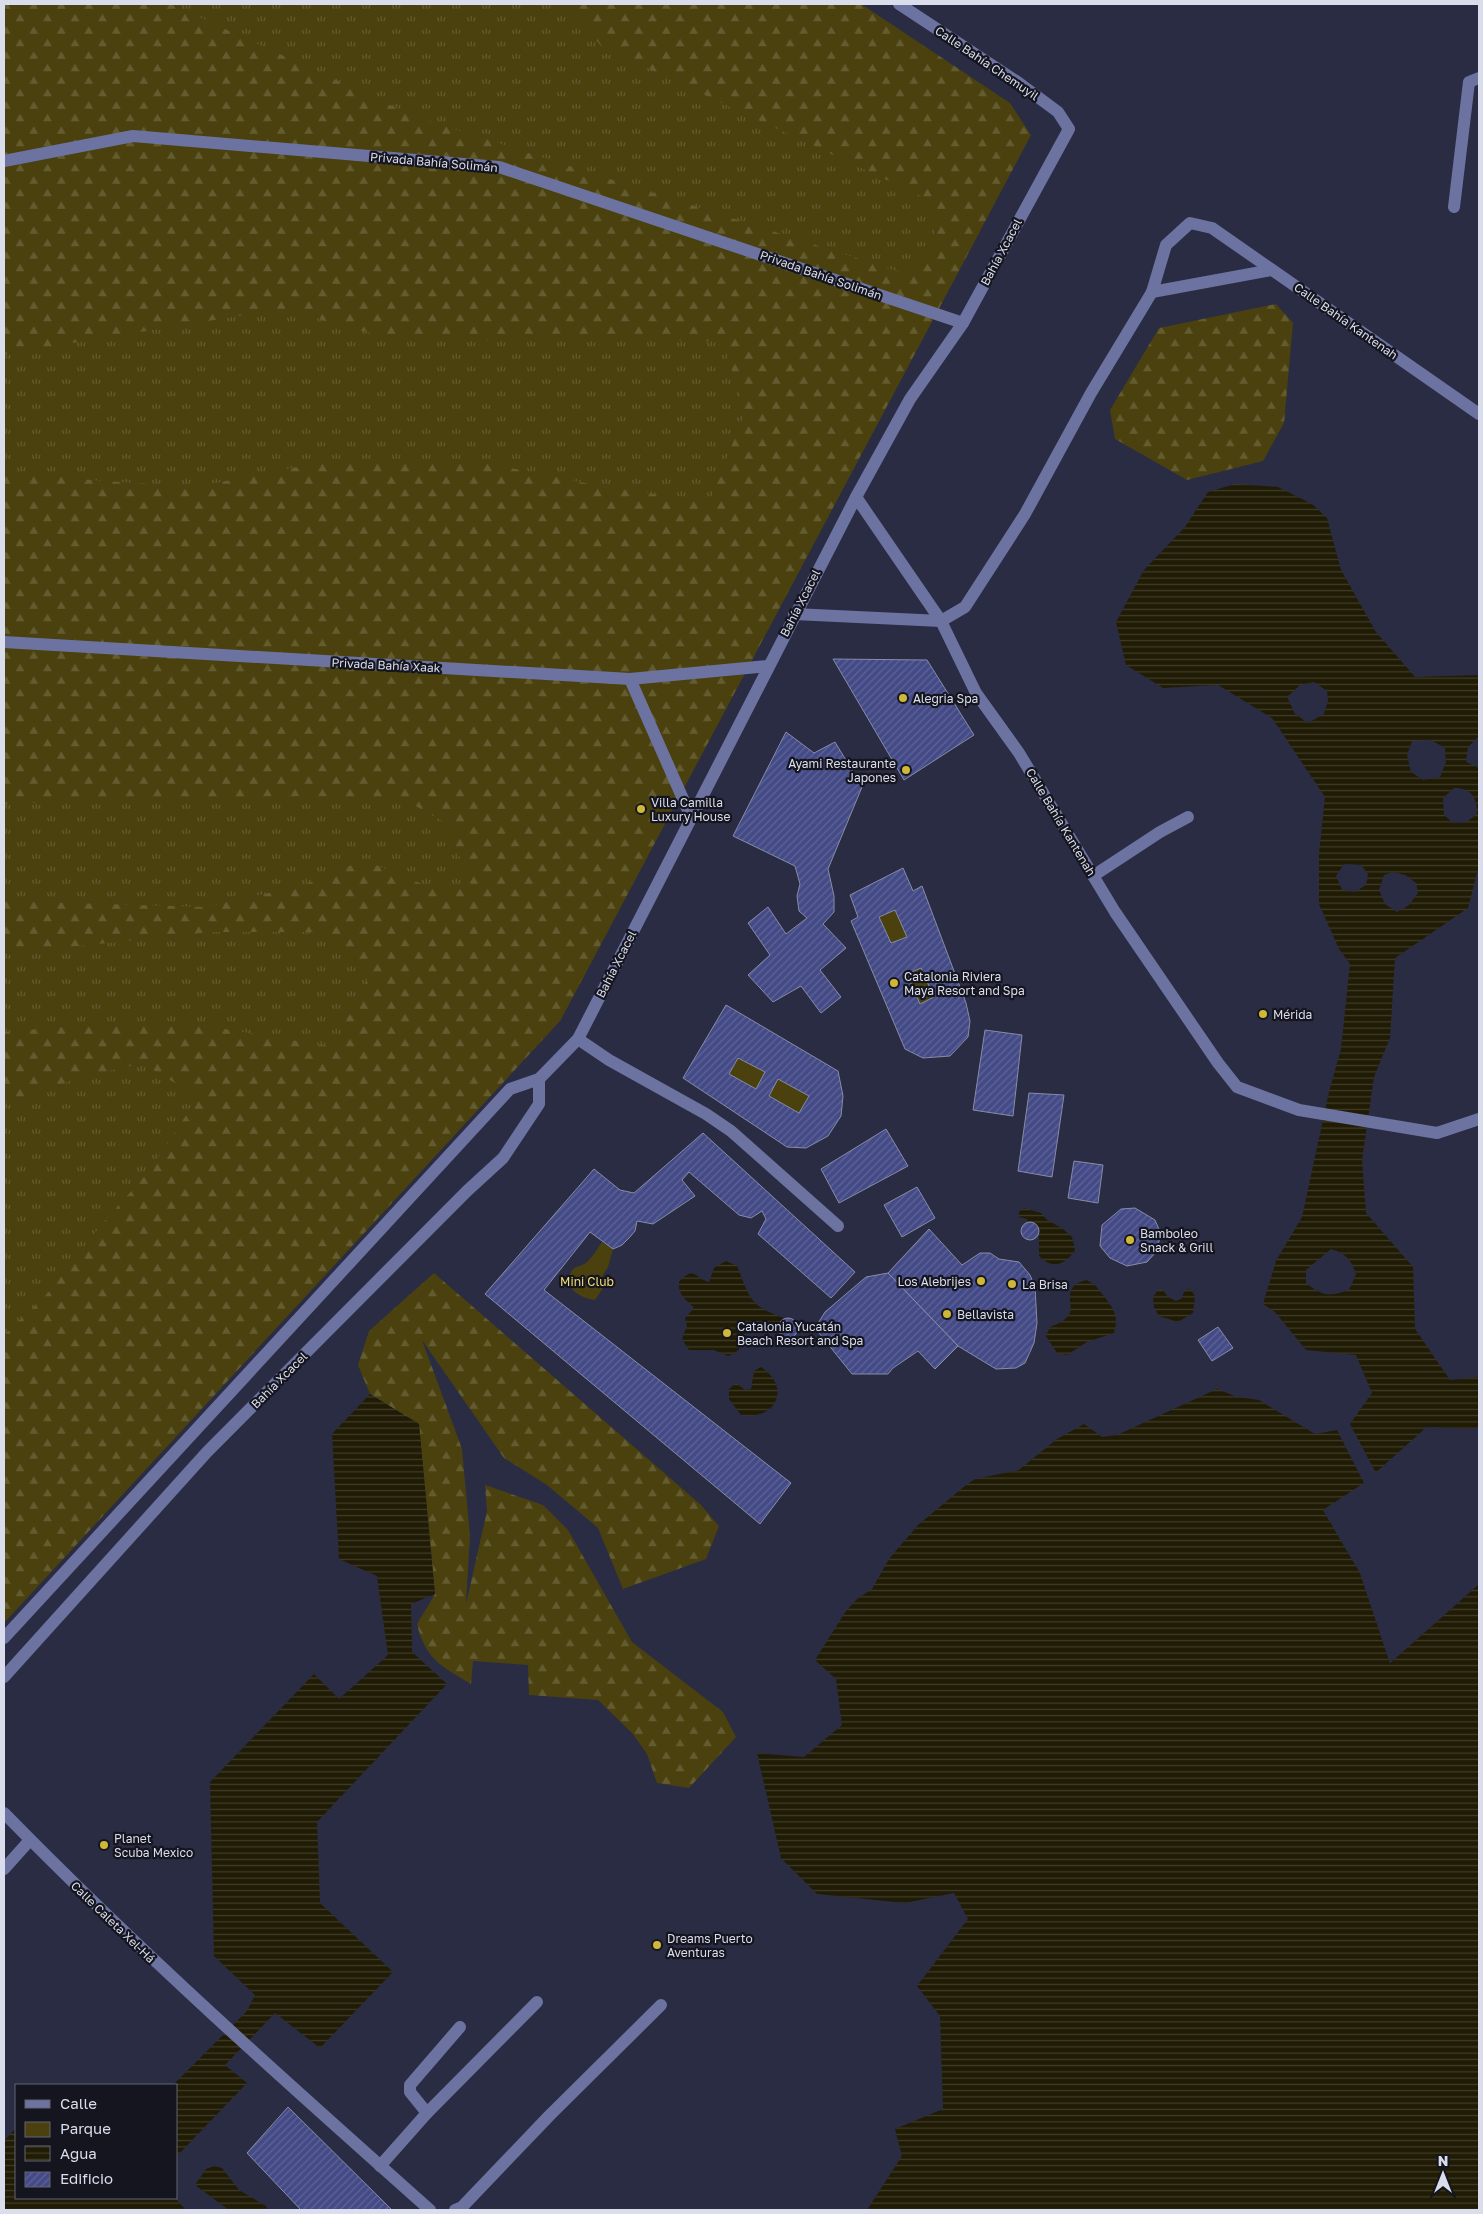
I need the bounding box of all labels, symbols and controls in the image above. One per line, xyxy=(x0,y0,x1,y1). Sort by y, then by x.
street label: Calle Bahía Chemuyil xyxy=(932,23,1042,103)
street label: Privada Bahía Solimán xyxy=(370,149,498,175)
street label: Bahía Xcacel xyxy=(977,216,1025,288)
street label: Privada Bahía Solimán xyxy=(758,247,884,303)
street label: Calle Bahía Kantenah xyxy=(1291,280,1401,362)
street label: Bahía Xcacel xyxy=(777,567,823,639)
street label: Privada Bahía Xaak xyxy=(331,655,441,675)
place label: Alegria Spa xyxy=(913,691,978,706)
marker: Alegria Spa xyxy=(897,692,909,704)
place label: Ayami Restaurante Japones xyxy=(788,756,896,785)
marker: Ayami Restaurante Japones xyxy=(900,764,912,776)
street label: Calle Bahía Kantenah xyxy=(1023,765,1099,879)
place label: Villa Camilla Luxury House xyxy=(651,795,730,824)
marker: Villa Camilla Luxury House xyxy=(635,803,647,815)
street label: Bahía Xcacel xyxy=(593,928,639,1000)
place label: Catalonia Riviera Maya Resort and Spa xyxy=(904,969,1025,998)
marker: Catalonia Riviera Maya Resort and Spa xyxy=(888,977,900,989)
place label: Mérida xyxy=(1273,1007,1312,1022)
marker: Mérida xyxy=(1257,1008,1269,1020)
place label: Bamboleo Snack & Grill xyxy=(1140,1226,1213,1255)
marker: Bamboleo Snack & Grill xyxy=(1124,1234,1136,1246)
park label: Mini Club xyxy=(560,1274,614,1289)
place label: Los Alebrijes xyxy=(897,1274,971,1289)
marker: Los Alebrijes xyxy=(975,1275,987,1287)
place label: La Brisa xyxy=(1022,1277,1068,1292)
marker: La Brisa xyxy=(1006,1278,1018,1290)
place label: Bellavista xyxy=(957,1307,1014,1322)
marker: Bellavista xyxy=(941,1308,953,1320)
place label: Catalonia Yucatán Beach Resort and Spa xyxy=(737,1319,863,1348)
marker: Catalonia Yucatán Beach Resort and Spa xyxy=(721,1327,733,1339)
street label: Bahía Xcacel xyxy=(248,1349,310,1411)
place label: Planet Scuba Mexico xyxy=(114,1831,193,1860)
marker: Planet Scuba Mexico xyxy=(98,1839,110,1851)
street label: Calle Caleta Xel-Há xyxy=(68,1878,158,1966)
place label: Dreams Puerto Aventuras xyxy=(667,1931,753,1960)
marker: Dreams Puerto Aventuras xyxy=(651,1939,663,1951)
legend xyxy=(15,2084,178,2199)
text: Calle xyxy=(60,2094,97,2112)
text: Parque xyxy=(60,2119,111,2137)
text: Agua xyxy=(60,2144,97,2162)
north arrow xyxy=(1418,2149,1468,2199)
text: N xyxy=(1438,2152,1448,2169)
text: Edificio xyxy=(60,2169,113,2187)

